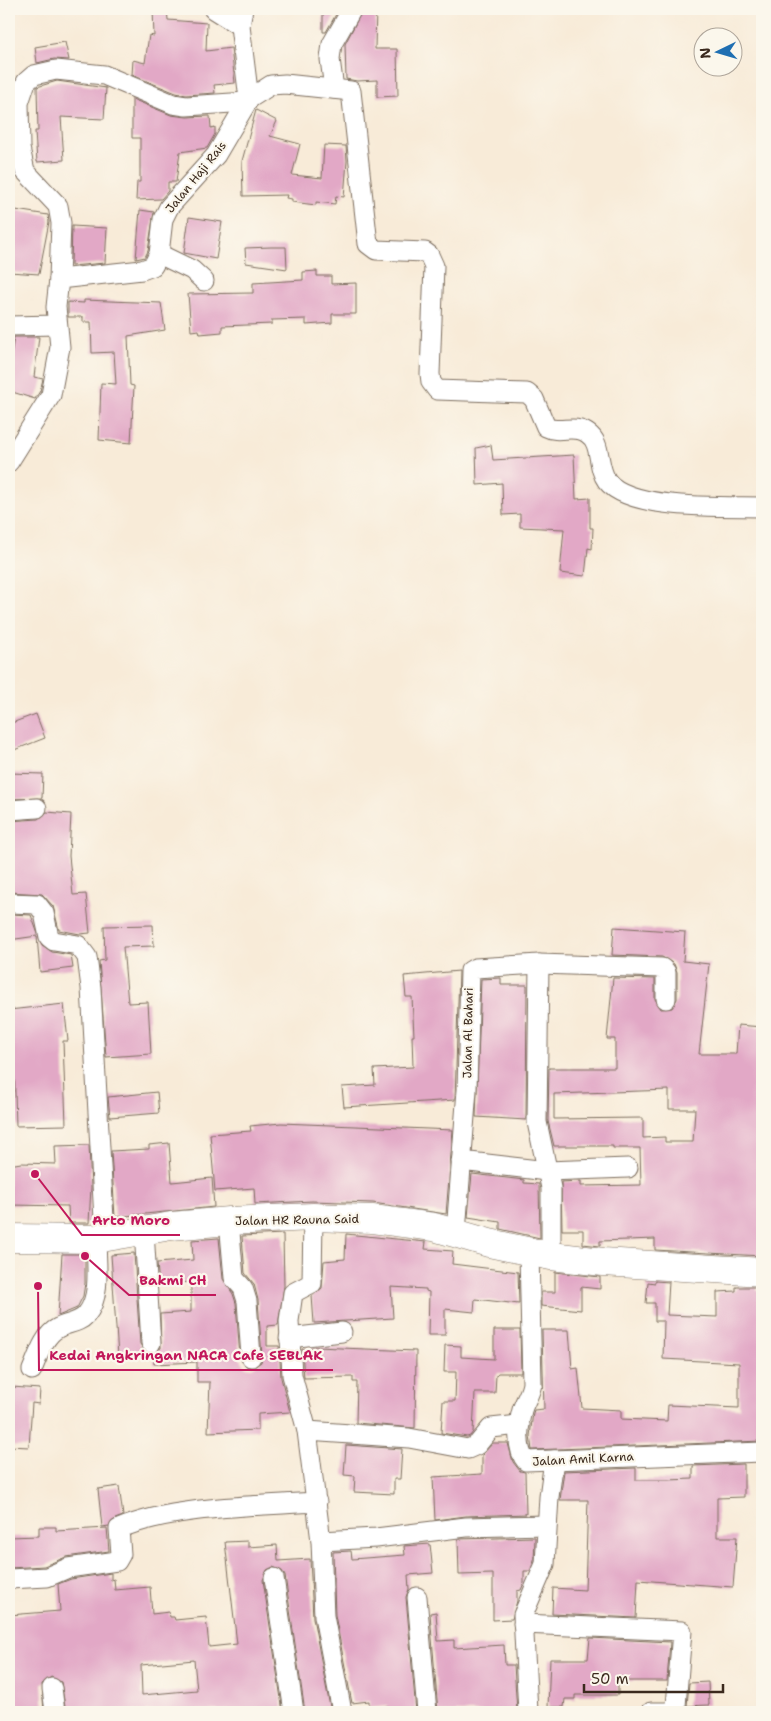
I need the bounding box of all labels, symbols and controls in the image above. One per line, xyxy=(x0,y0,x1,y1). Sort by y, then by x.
north arrow xyxy=(694,28,744,78)
text: N xyxy=(696,47,714,59)
street label: Jalan Haji Rais xyxy=(162,138,230,216)
street label: Jalan Al Bahari xyxy=(459,987,477,1079)
callout: Arto Moro xyxy=(82,1206,180,1235)
text: Arto Moro xyxy=(92,1211,170,1229)
street label: Jalan HR Rauna Said xyxy=(235,1211,359,1229)
callout: Bakmi CH xyxy=(129,1266,216,1295)
text: Bakmi CH xyxy=(139,1271,207,1289)
callout: Kedai Angkringan NACA Cafe SEBLAK xyxy=(39,1341,333,1370)
text: Kedai Angkringan NACA Cafe SEBLAK xyxy=(49,1346,323,1364)
street label: Jalan Amil Karna xyxy=(532,1448,635,1470)
scale bar xyxy=(584,1661,722,1693)
text: 50 m xyxy=(591,1669,629,1689)

